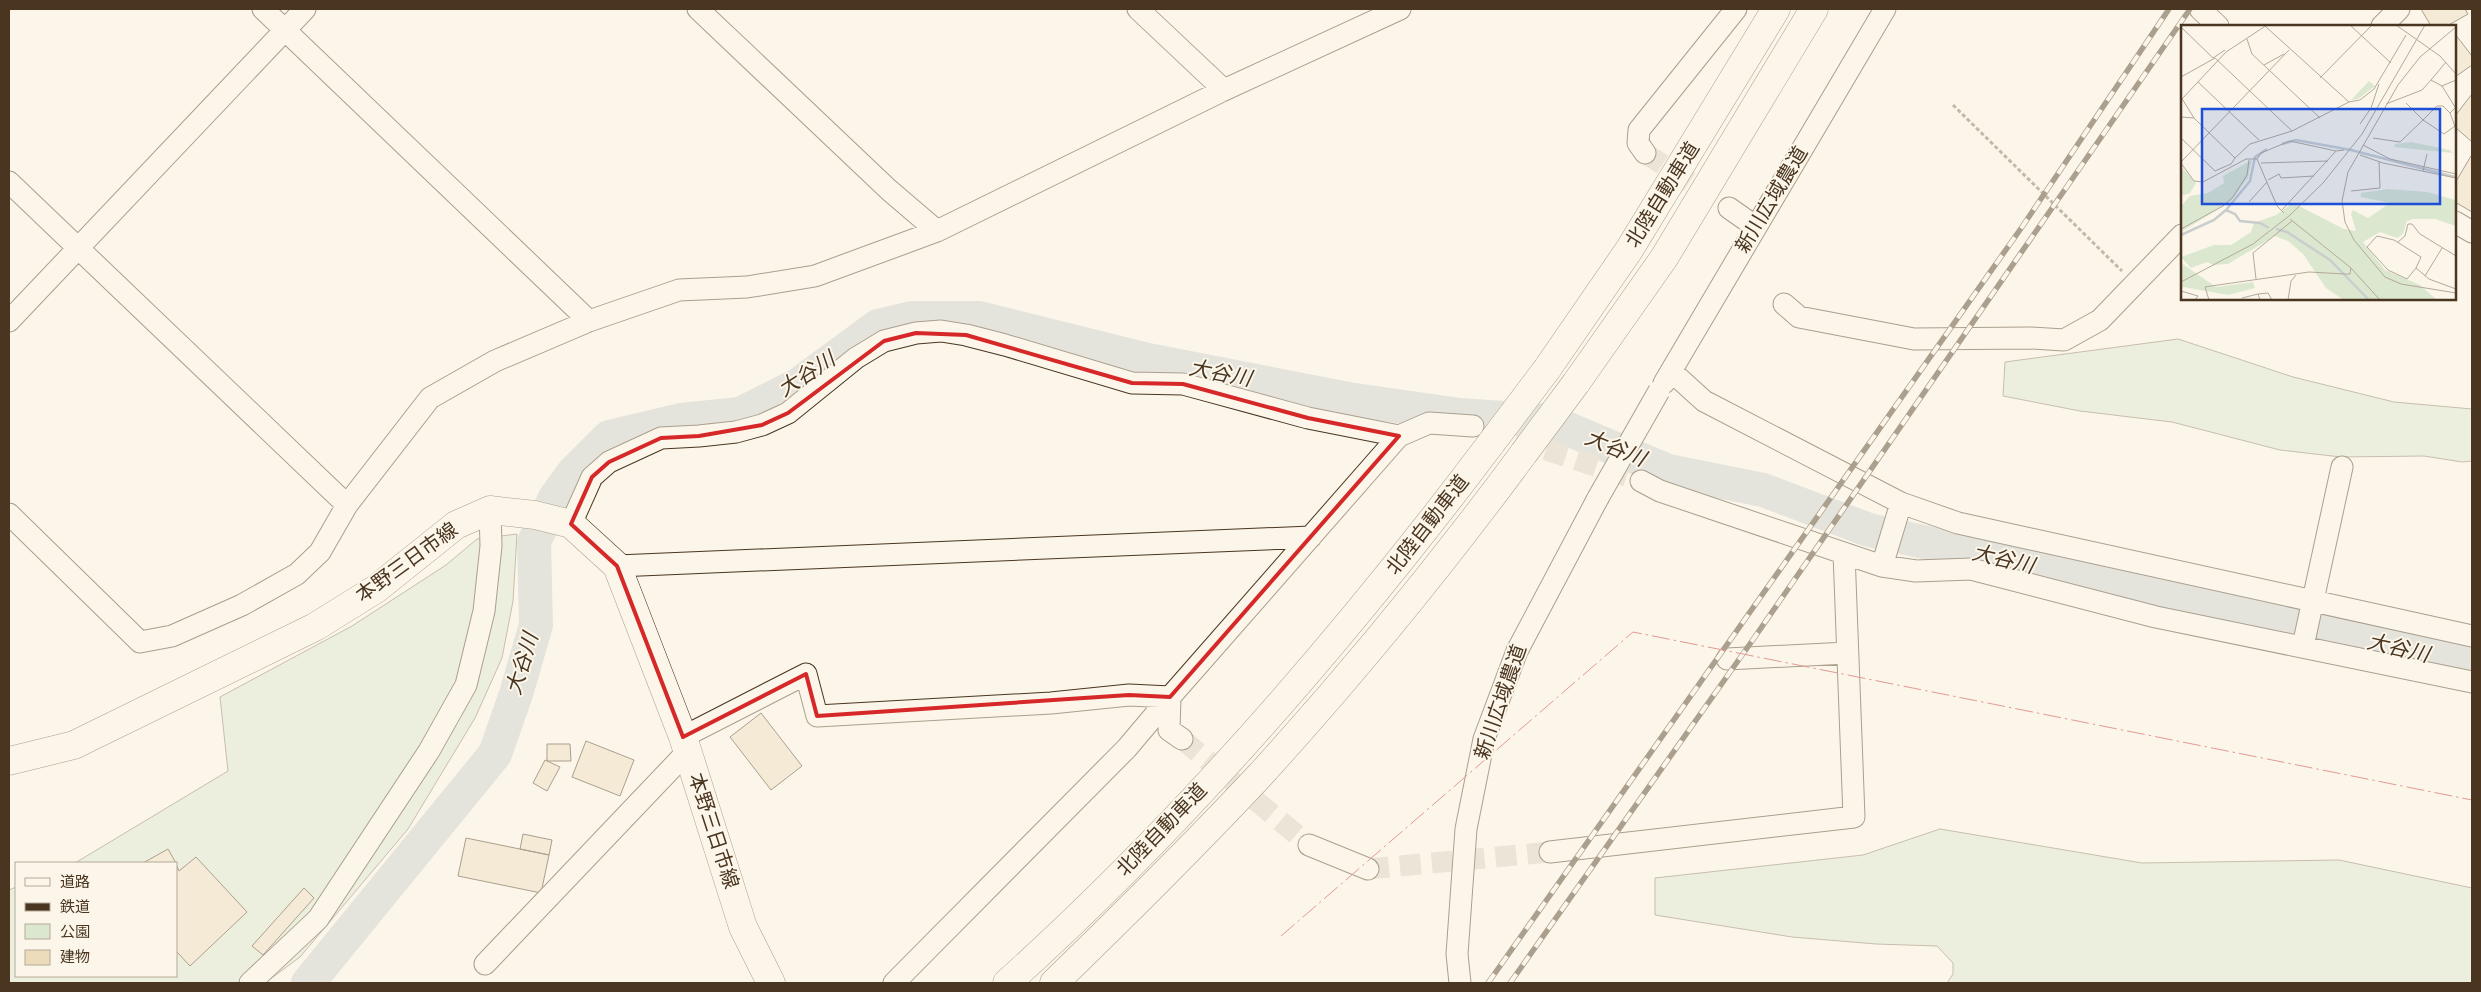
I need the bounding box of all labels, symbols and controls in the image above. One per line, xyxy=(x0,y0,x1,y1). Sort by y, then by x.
inset map xyxy=(2181,25,2456,300)
street label: 北陸自動車道 xyxy=(1618,136,1708,254)
street label: 新川広域農道 xyxy=(1728,141,1816,259)
water label: 大谷川 xyxy=(772,343,844,406)
water label: 大谷川 xyxy=(1186,352,1256,396)
water label: 大谷川 xyxy=(1580,422,1652,476)
street label: 北陸自動車道 xyxy=(1379,468,1477,582)
street label: 本野三日市線 xyxy=(350,516,464,610)
water label: 大谷川 xyxy=(1969,537,2039,583)
water label: 大谷川 xyxy=(2364,626,2434,672)
water label: 大谷川 xyxy=(498,627,548,699)
street label: 新川広域農道 xyxy=(1467,640,1535,764)
street label: 本野三日市線 xyxy=(680,769,746,893)
street label: 北陸自動車道 xyxy=(1110,776,1214,884)
legend xyxy=(15,862,178,977)
text: 道路 xyxy=(60,871,90,894)
text: 鉄道 xyxy=(60,896,90,919)
text: 公園 xyxy=(60,921,90,944)
text: 建物 xyxy=(60,946,90,969)

